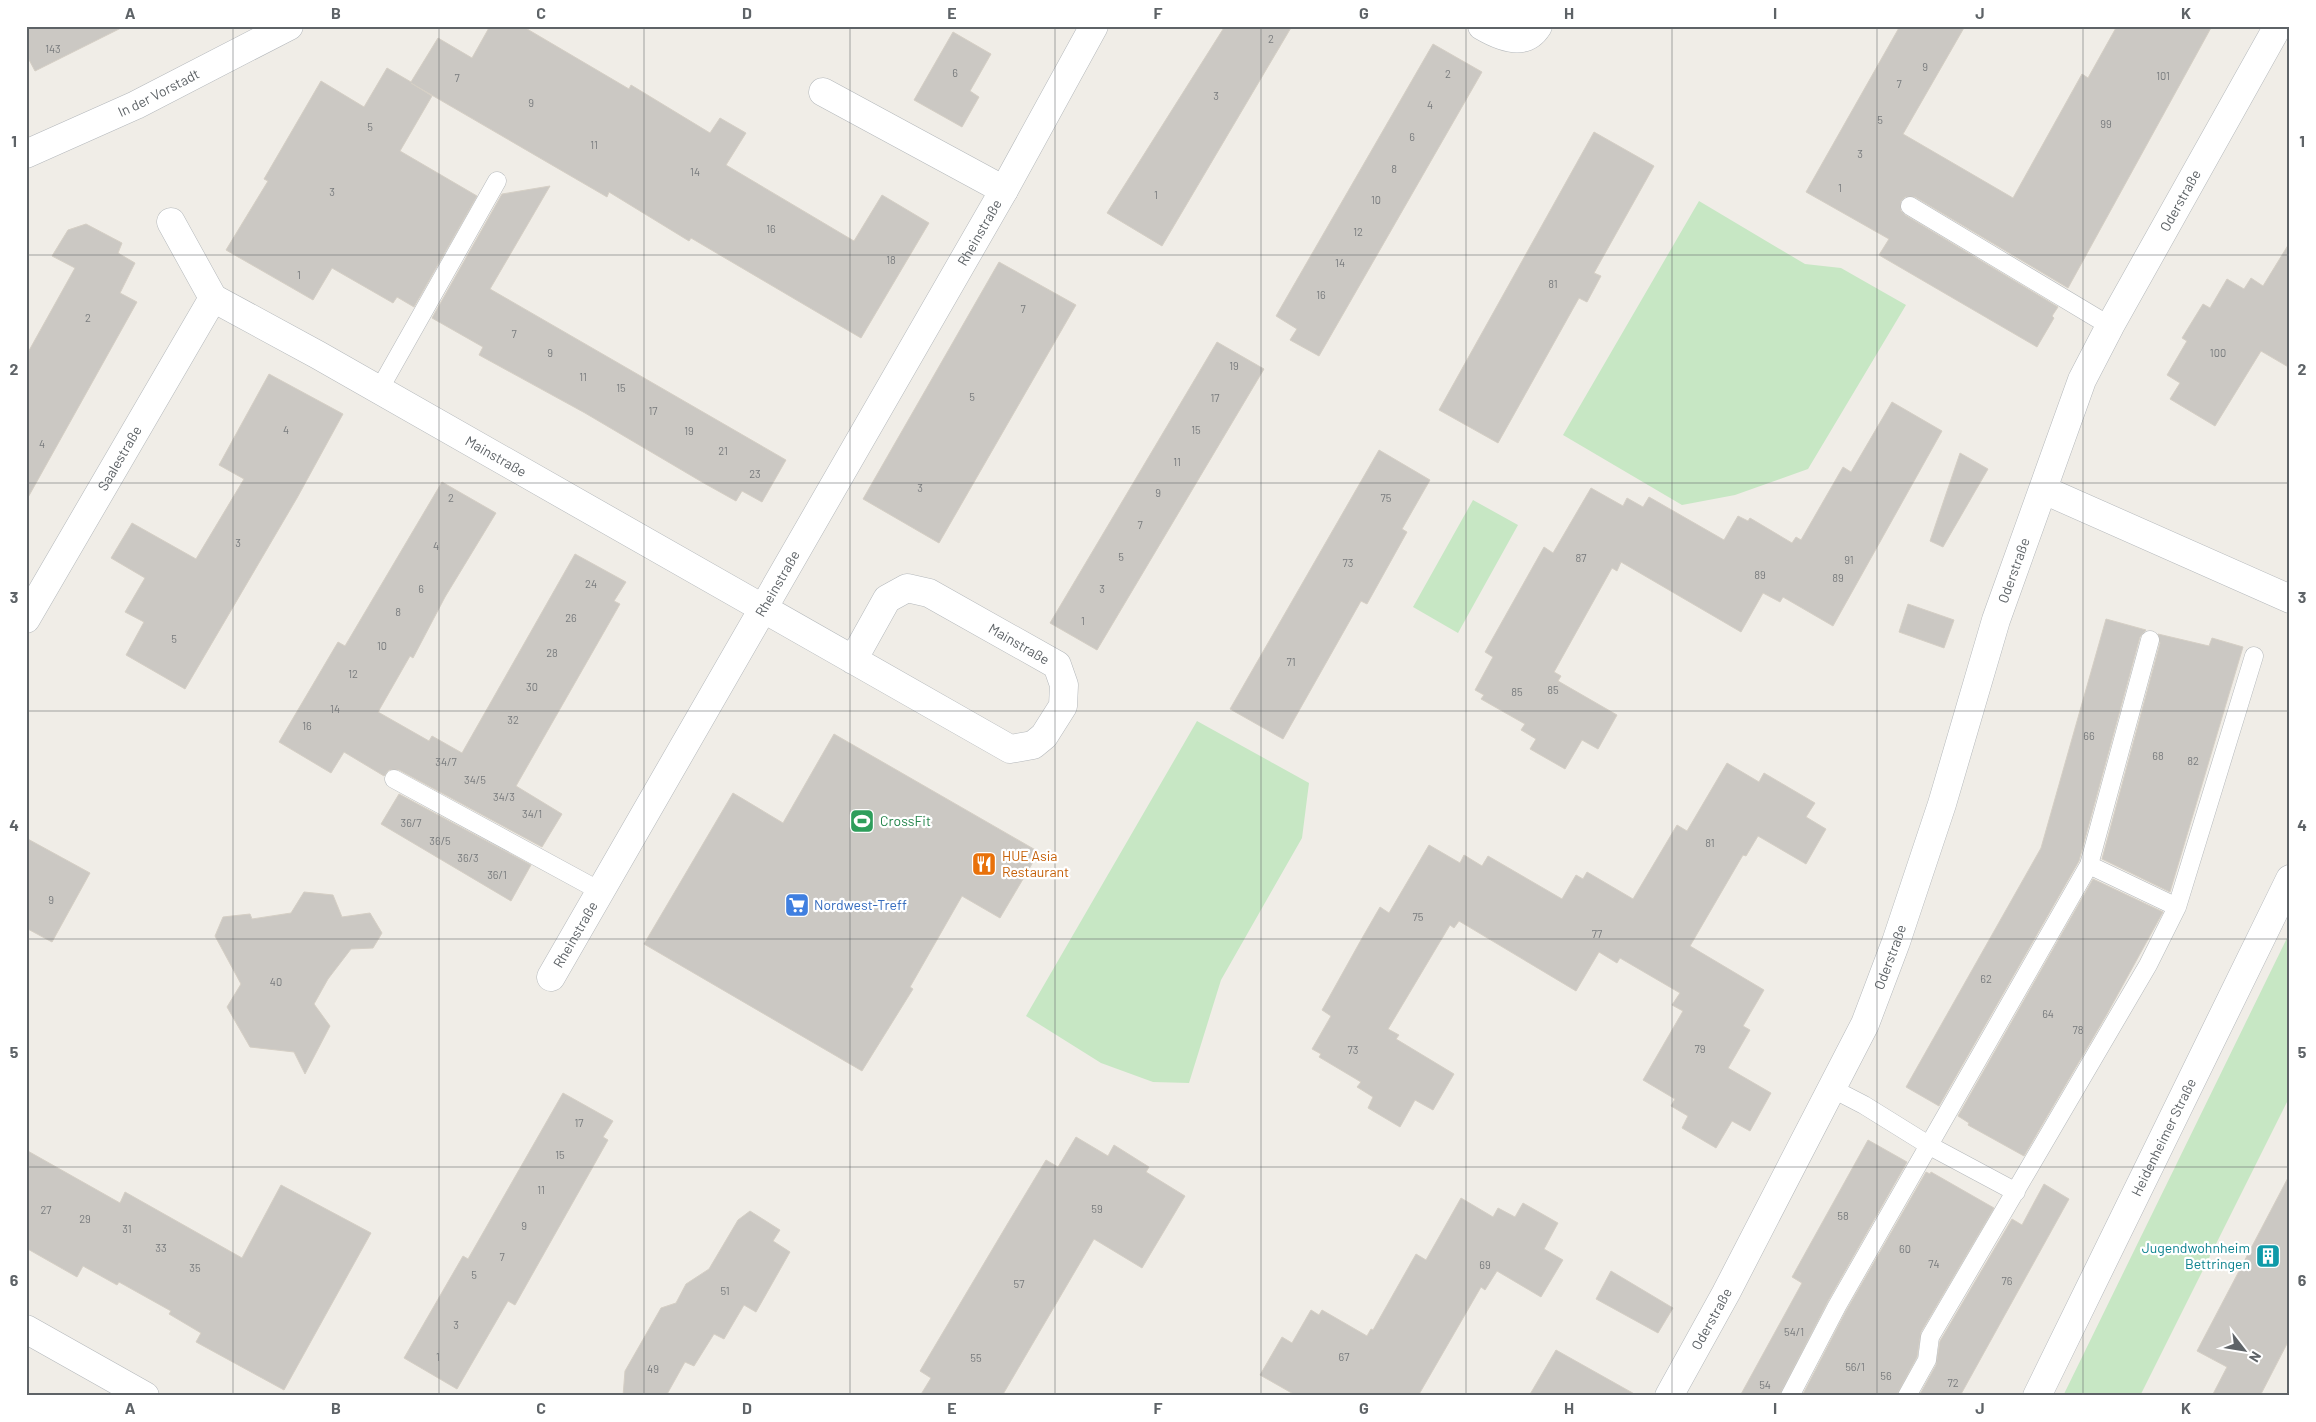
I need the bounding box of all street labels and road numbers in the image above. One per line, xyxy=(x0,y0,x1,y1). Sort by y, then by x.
street label: In der Vorstadt xyxy=(115,65,202,120)
street label: Oderstraße xyxy=(2156,166,2204,234)
street label: Rheinstraße xyxy=(953,196,1005,269)
street label: Saalestraße xyxy=(94,422,145,494)
street label: Mainstraße xyxy=(463,432,530,480)
street label: Oderstraße xyxy=(1994,535,2033,605)
street label: Rheinstraße xyxy=(751,547,803,620)
street label: Mainstraße xyxy=(986,619,1053,668)
street label: Rheinstraße xyxy=(549,898,601,971)
street label: Oderstraße xyxy=(1870,922,1909,992)
street label: Heidenheimer Straße xyxy=(2127,1075,2199,1199)
street label: Oderstraße xyxy=(1687,1285,1735,1353)

